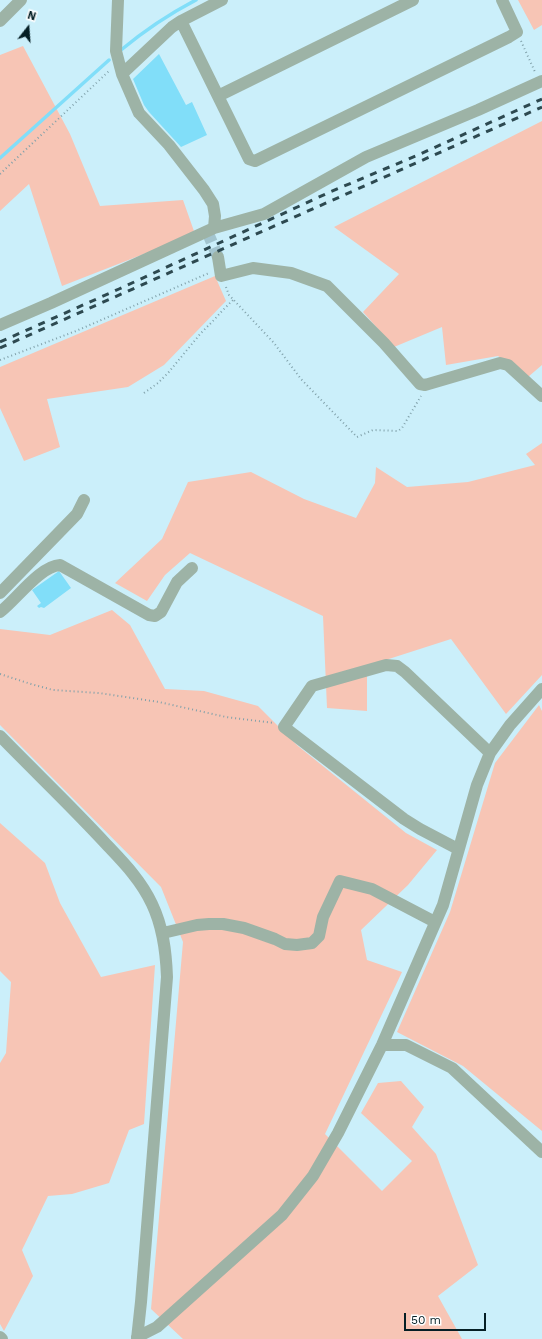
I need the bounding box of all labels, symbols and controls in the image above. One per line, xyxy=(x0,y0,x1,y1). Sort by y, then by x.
north arrow xyxy=(8,8,48,48)
text: N xyxy=(26,9,37,23)
scale bar xyxy=(406,1305,488,1331)
text: 50 m xyxy=(411,1313,441,1327)

